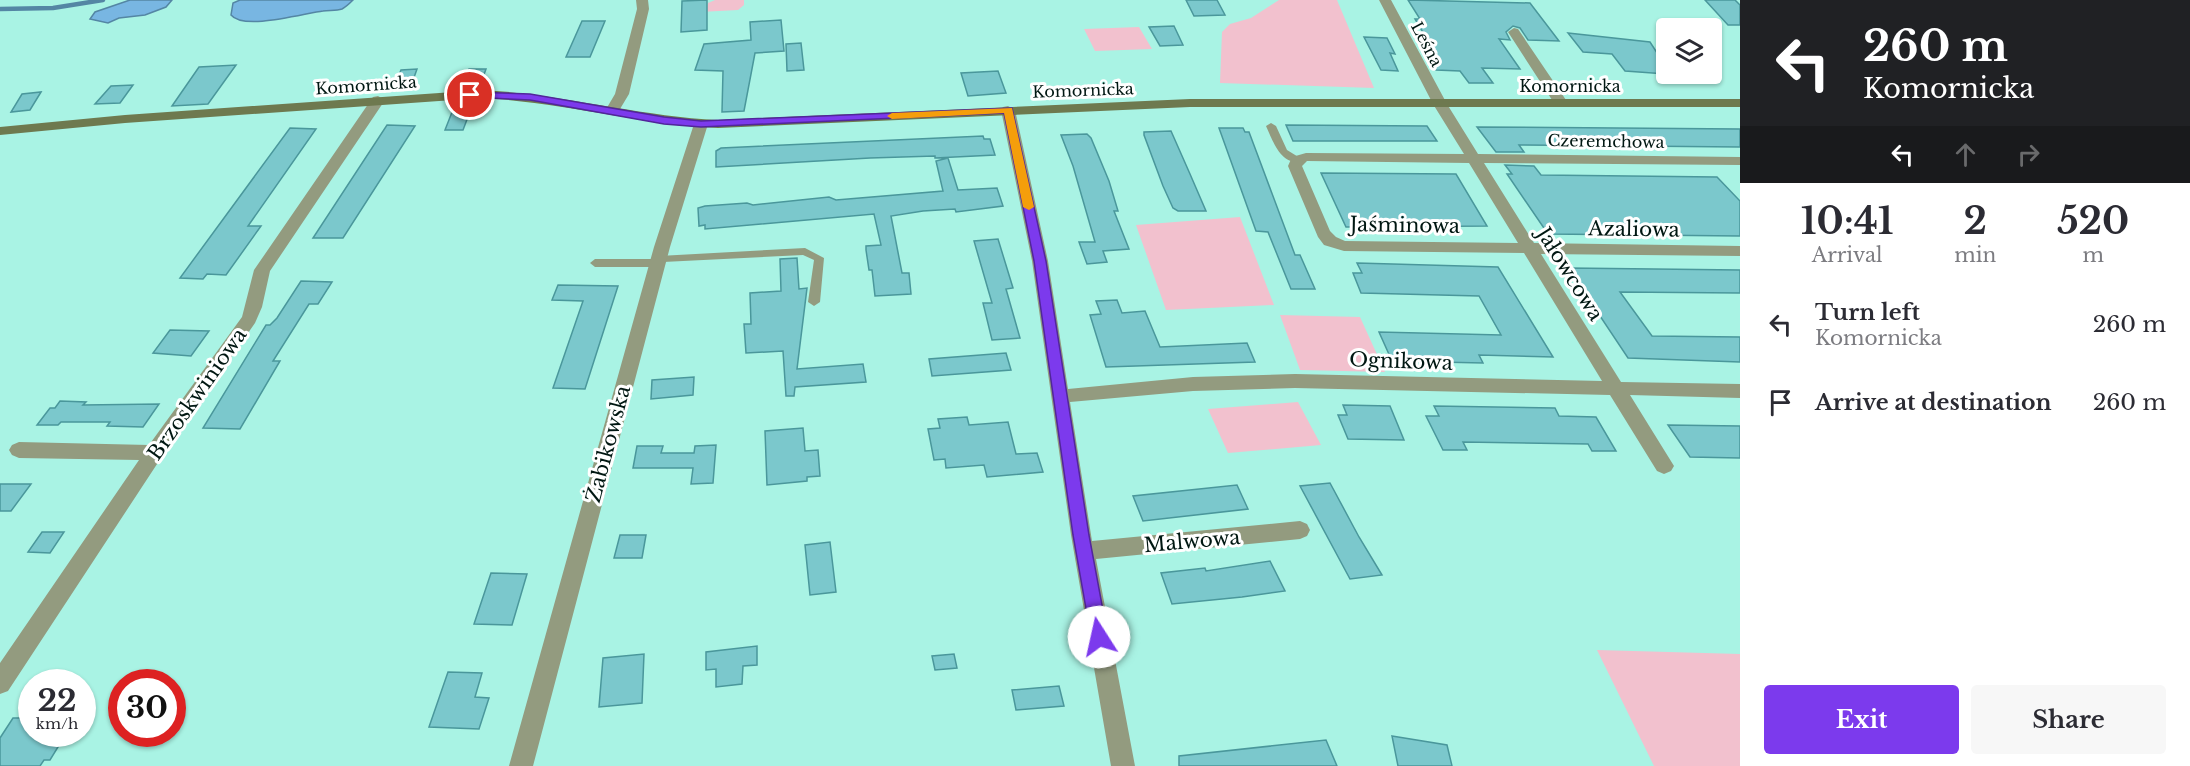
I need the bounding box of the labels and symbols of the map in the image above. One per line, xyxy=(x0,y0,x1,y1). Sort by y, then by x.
street label: Leśna xyxy=(1407,18,1447,70)
pin xyxy=(444,69,495,120)
street label: Komornicka xyxy=(315,71,417,99)
street label: Komornicka xyxy=(1519,76,1621,96)
street label: Komornicka xyxy=(1032,78,1134,102)
street label: Czeremchowa xyxy=(1547,130,1665,152)
street label: Jaśminowa xyxy=(1347,212,1461,238)
street label: Azaliowa xyxy=(1587,216,1681,242)
street label: Jałowcowa xyxy=(1530,220,1609,326)
street label: Brzoskwiniowa xyxy=(143,323,252,465)
street label: Ognikowa xyxy=(1349,347,1454,375)
street label: Żabikowska xyxy=(580,382,635,505)
street label: Malwowa xyxy=(1143,525,1242,557)
position arrow xyxy=(1067,605,1131,669)
speed limit sign: 30 xyxy=(108,669,186,747)

